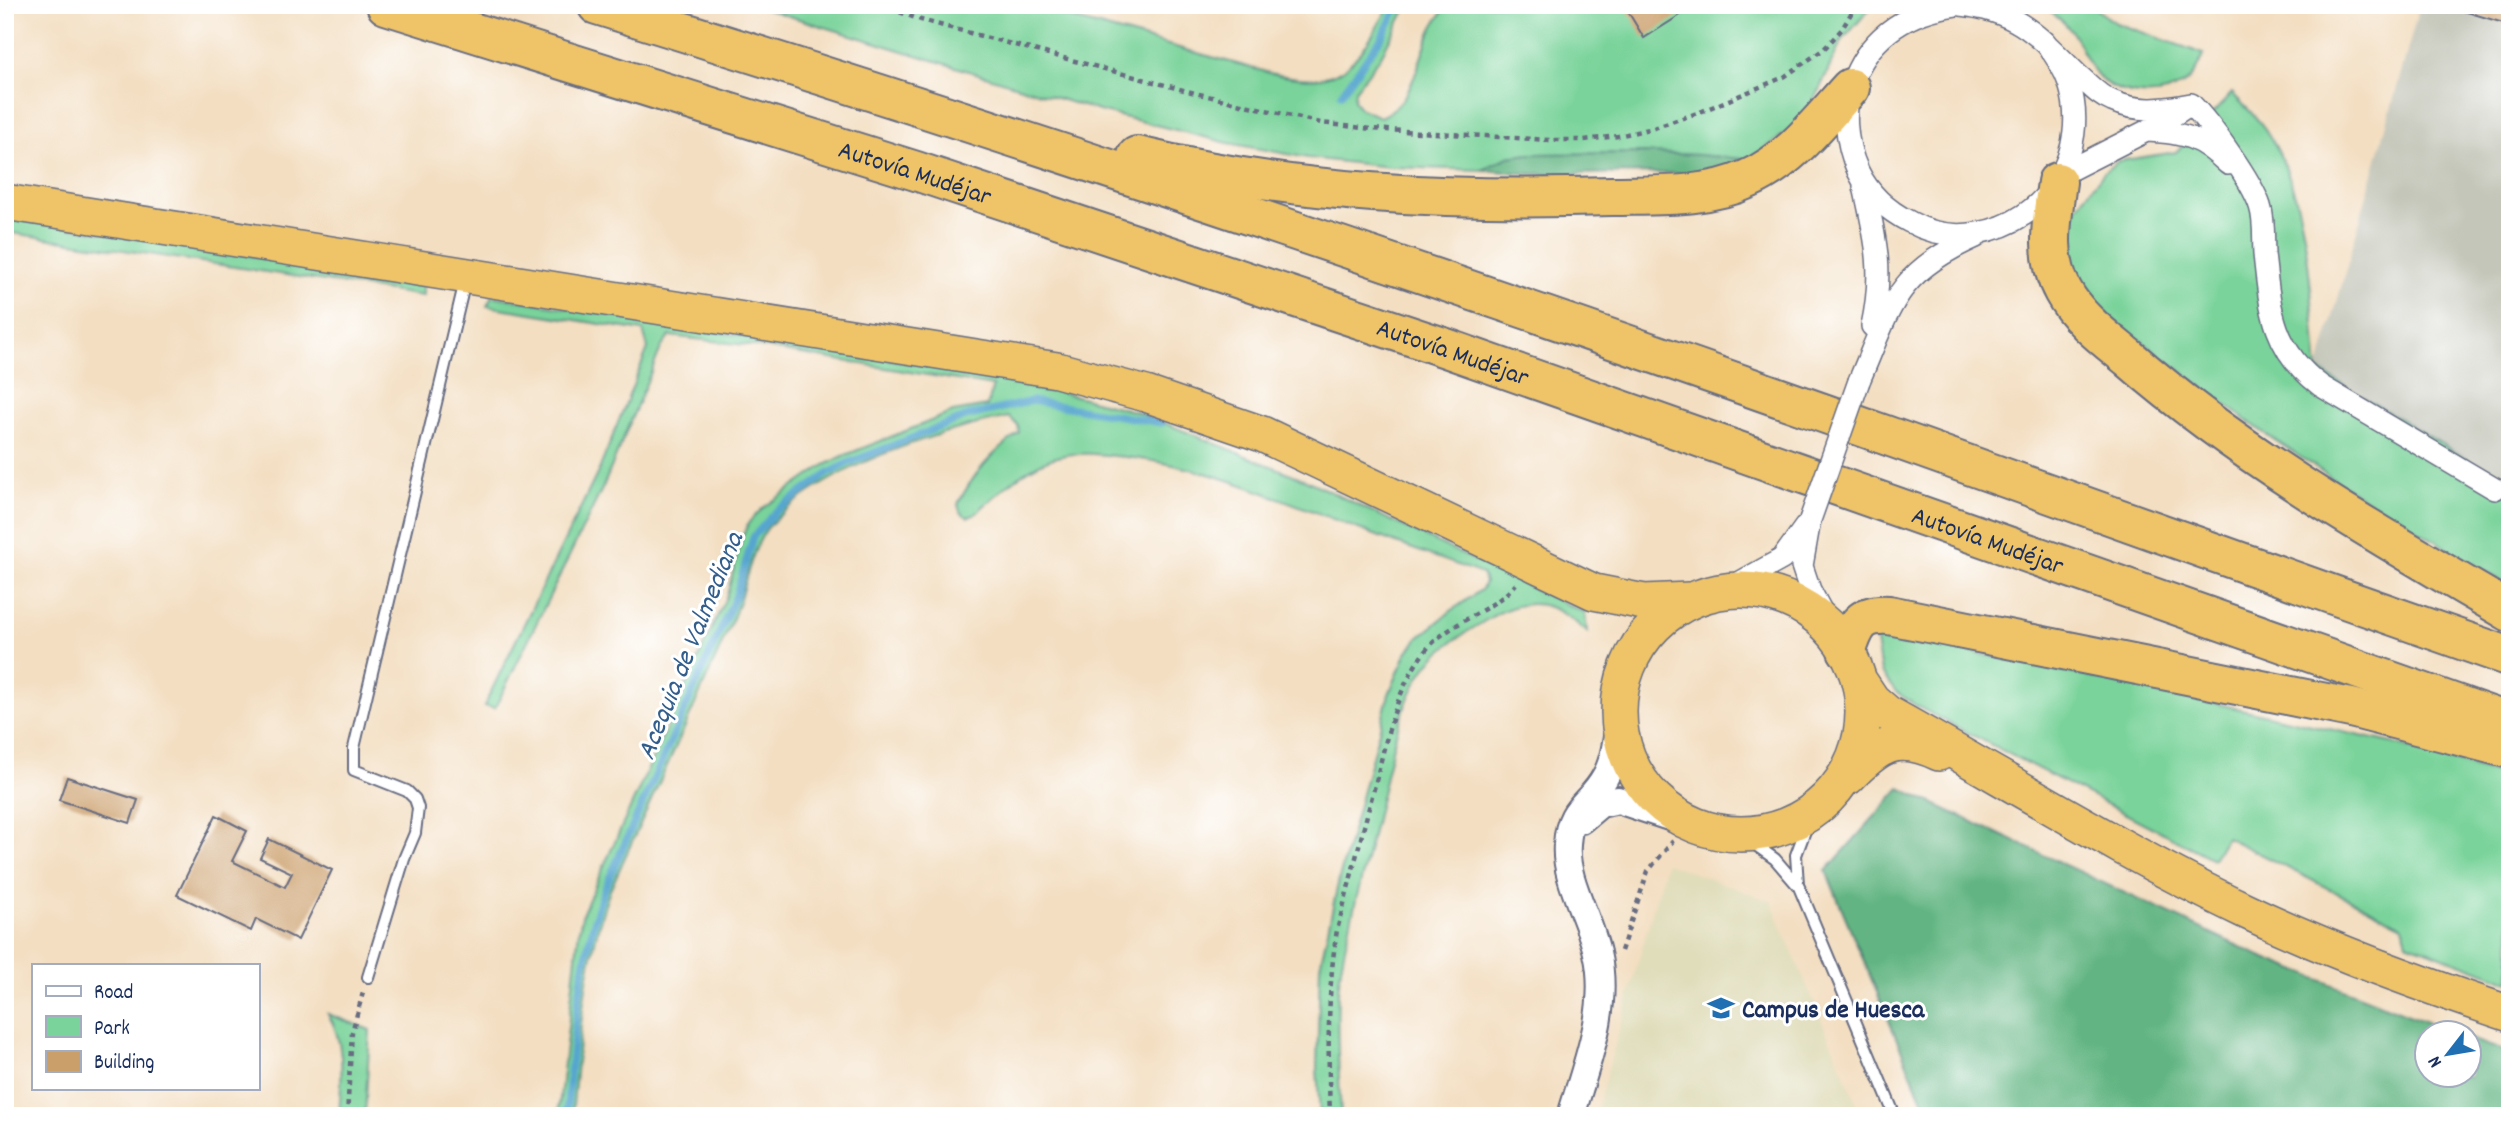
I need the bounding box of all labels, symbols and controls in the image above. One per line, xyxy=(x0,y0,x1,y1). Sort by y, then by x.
street label: Autovía Mudéjar xyxy=(833,133,996,217)
street label: Autovía Mudéjar xyxy=(1371,311,1534,398)
street label: Autovía Mudéjar xyxy=(1906,499,2068,586)
water label: Acequia de Valmediana xyxy=(629,525,757,767)
legend xyxy=(32,964,259,1090)
text: Road xyxy=(94,979,133,1009)
school or university icon: Campus de Huesca xyxy=(1706,993,1736,1023)
place label: Campus de Huesca xyxy=(1742,993,1925,1030)
text: Park xyxy=(94,1015,130,1045)
north arrow xyxy=(2414,1020,2484,1090)
text: Building xyxy=(94,1049,154,1079)
text: N xyxy=(2422,1050,2450,1072)

